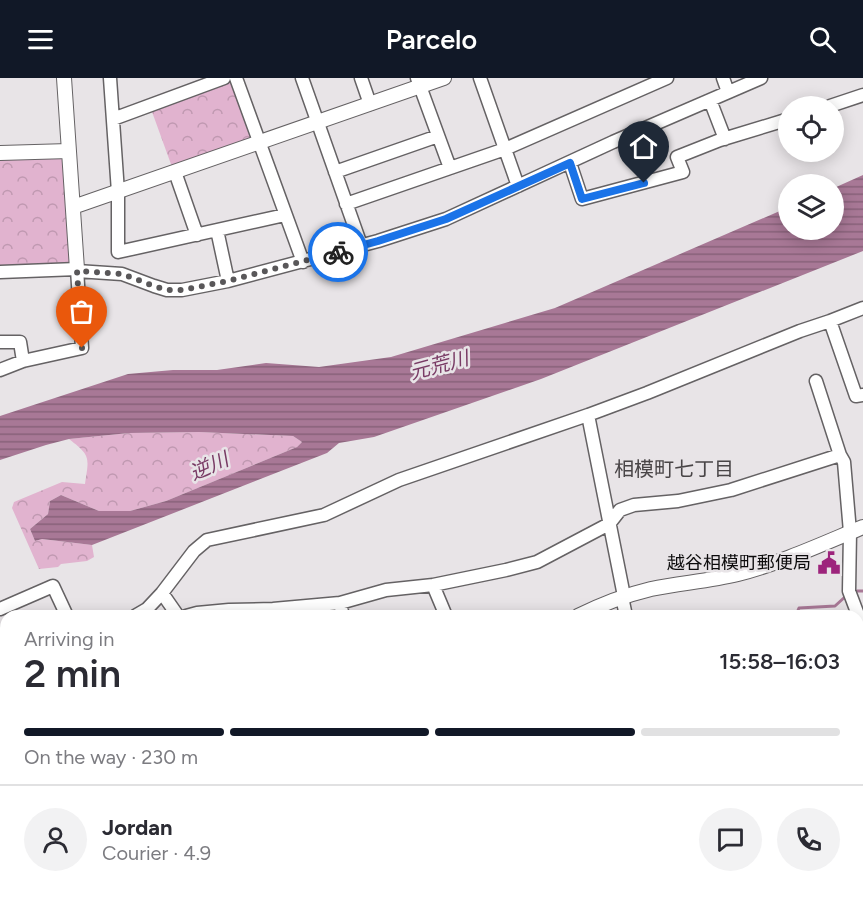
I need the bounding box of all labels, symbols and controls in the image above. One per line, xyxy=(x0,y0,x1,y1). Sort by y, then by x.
icon: menu xyxy=(24,23,57,56)
text: Parcelo xyxy=(386,23,477,56)
icon: search xyxy=(806,23,839,56)
map controls xyxy=(778,96,844,240)
button: locate xyxy=(778,96,844,162)
pin xyxy=(618,121,669,183)
icon: home xyxy=(627,130,660,163)
button: layers xyxy=(778,174,844,240)
courier xyxy=(308,222,368,282)
icon: bike xyxy=(322,236,355,269)
pin xyxy=(56,286,107,348)
icon: bag xyxy=(65,295,98,328)
water label: 元荒川 xyxy=(407,345,473,384)
water label: 逆川 xyxy=(186,446,234,485)
district label: 相模町七丁目 xyxy=(614,457,734,481)
public building icon: 越谷相模町郵便局 xyxy=(816,550,842,576)
place label: 越谷相模町郵便局 xyxy=(667,552,811,574)
text: Arriving in xyxy=(24,627,114,651)
text: 15:58–16:03 xyxy=(719,648,840,675)
text: 2 min xyxy=(24,650,121,697)
text: On the way · 230 m xyxy=(24,745,198,769)
button: person xyxy=(24,808,87,871)
button: chat xyxy=(699,808,762,871)
button: phone xyxy=(777,808,840,871)
text: Jordan xyxy=(102,814,173,841)
text: Courier · 4.9 xyxy=(102,841,211,865)

